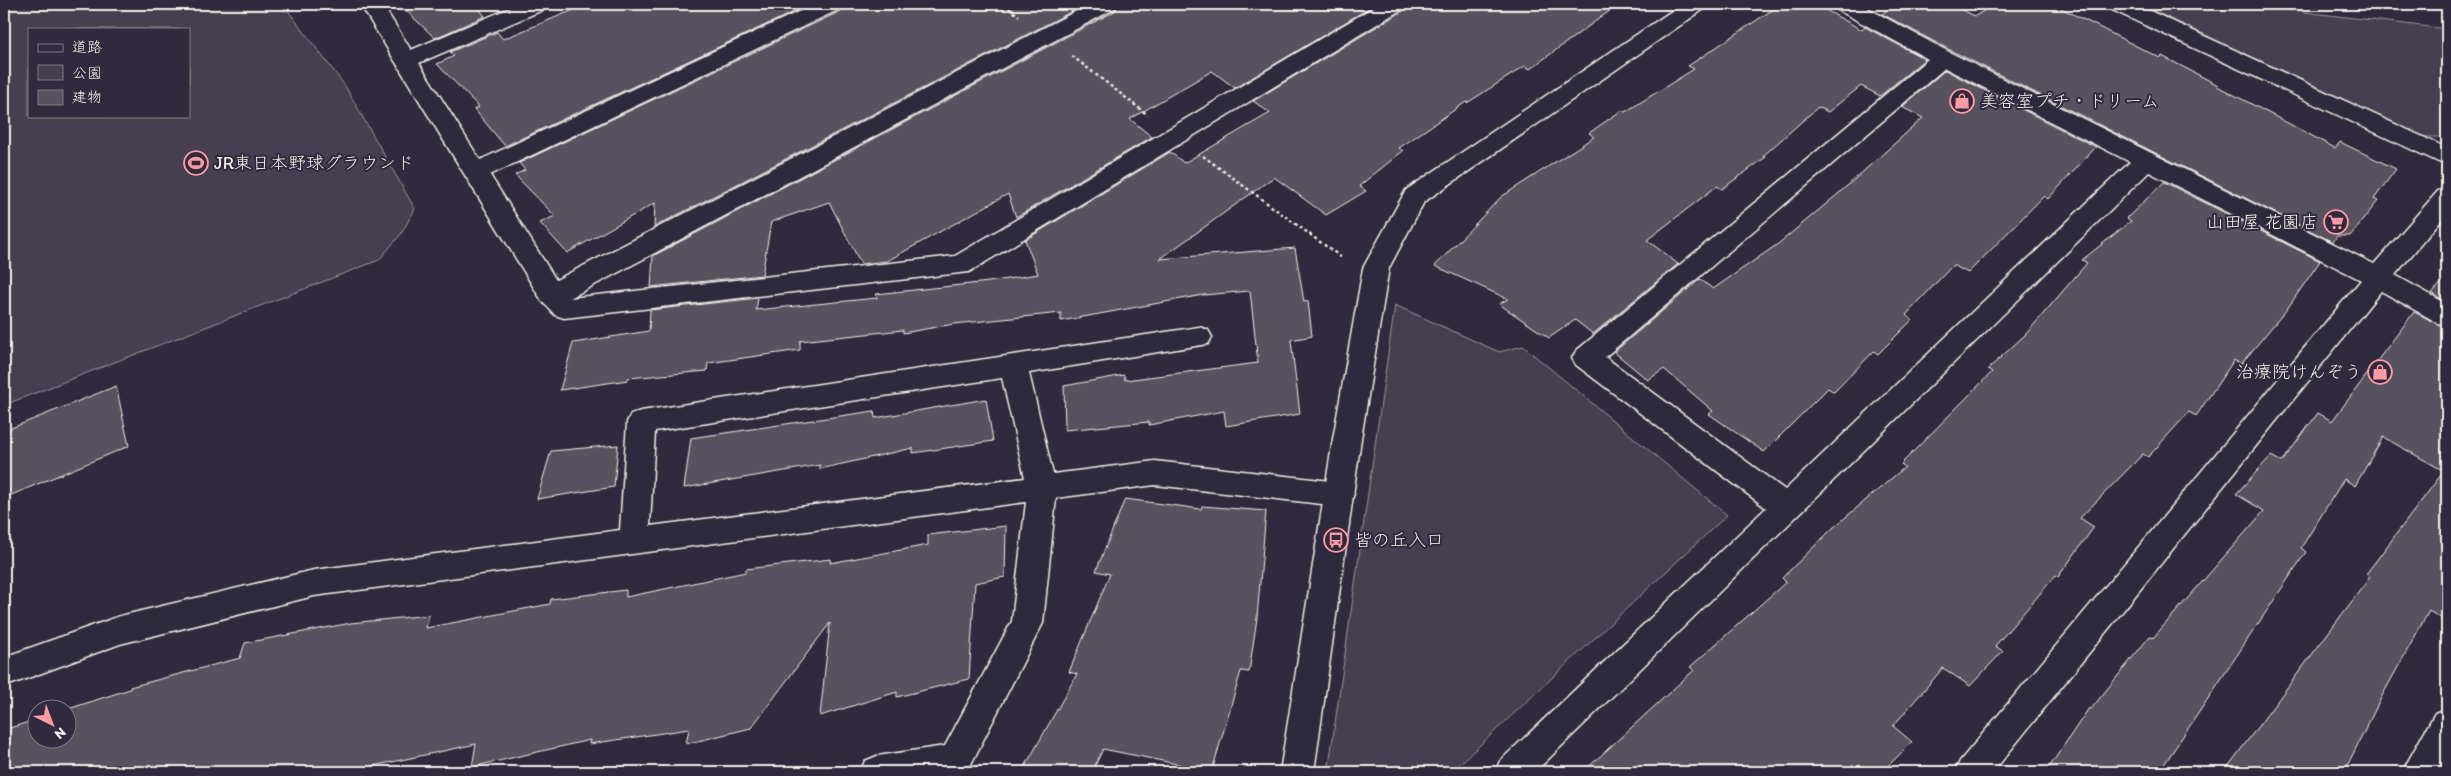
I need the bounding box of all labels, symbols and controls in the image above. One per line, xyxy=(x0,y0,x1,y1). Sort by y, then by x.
legend xyxy=(28,28,190,118)
text: 道路 xyxy=(72,38,102,56)
text: 公園 xyxy=(72,64,102,82)
text: 建物 xyxy=(72,88,102,106)
shop icon: 美容室プチ・ドリーム xyxy=(1949,88,1975,114)
place label: 美容室プチ・ドリーム xyxy=(1980,90,2159,112)
sports icon: JR東日本野球グラウンド xyxy=(183,150,209,176)
place label: JR東日本野球グラウンド xyxy=(214,152,414,174)
supermarket icon: 山田屋 花園店 xyxy=(2323,209,2349,235)
place label: 山田屋 花園店 xyxy=(2206,211,2318,233)
shop icon: 治療院けんぞう xyxy=(2367,359,2393,385)
place label: 治療院けんぞう xyxy=(2236,361,2362,383)
bus stop icon: 皆の丘入口 xyxy=(1323,527,1349,553)
place label: 皆の丘入口 xyxy=(1354,529,1444,551)
north arrow xyxy=(28,698,78,748)
text: N xyxy=(51,724,70,743)

